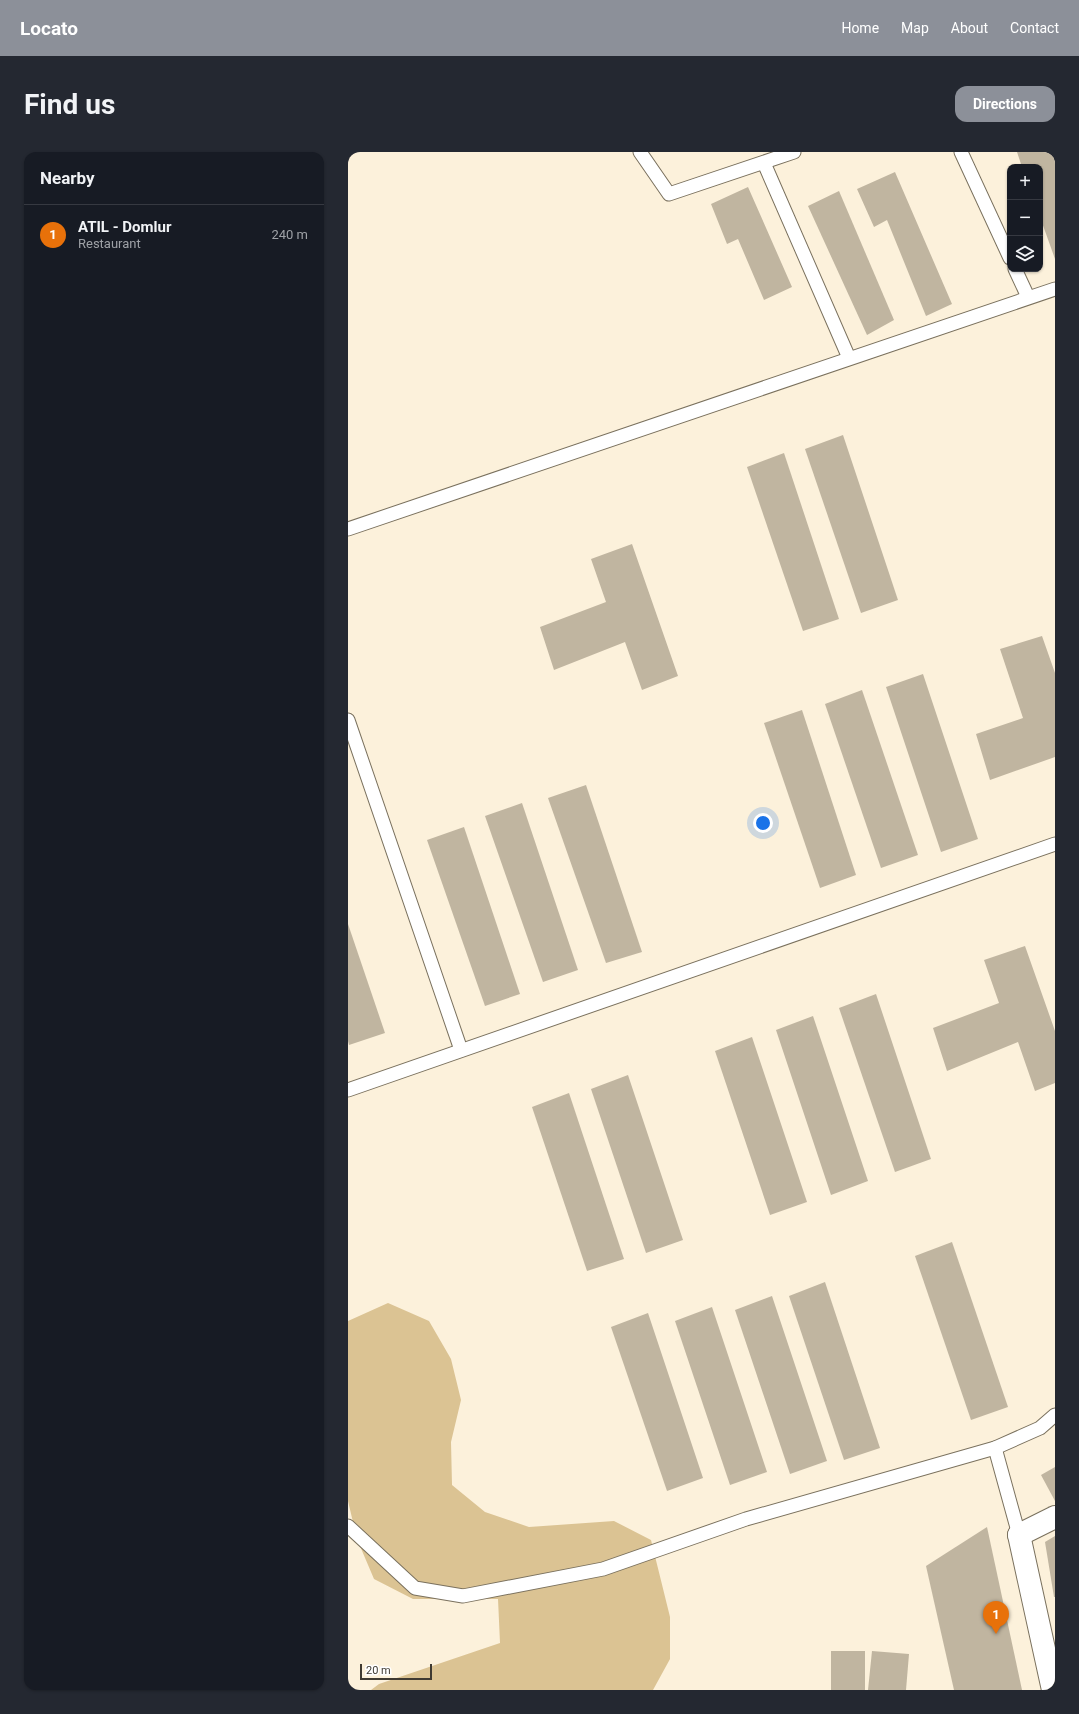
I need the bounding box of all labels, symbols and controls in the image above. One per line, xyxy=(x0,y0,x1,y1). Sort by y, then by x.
text: Locato xyxy=(20,17,78,40)
text: Home xyxy=(841,20,879,36)
text: Map xyxy=(901,20,929,36)
text: About xyxy=(951,20,988,36)
text: Contact xyxy=(1010,20,1059,36)
button: Directions xyxy=(955,86,1055,122)
text: Find us xyxy=(24,88,115,121)
map controls xyxy=(1007,164,1043,272)
button: + xyxy=(1007,164,1043,200)
text: Nearby xyxy=(40,168,95,188)
button: − xyxy=(1007,200,1043,236)
text: ATIL - Domlur xyxy=(78,218,171,236)
text: 1 xyxy=(49,227,57,242)
text: 240 m xyxy=(271,227,308,242)
text: Restaurant xyxy=(78,236,141,251)
button: layers xyxy=(1007,236,1043,272)
your location xyxy=(753,813,773,833)
pin: 1 xyxy=(983,1601,1009,1634)
scale bar xyxy=(360,1662,432,1681)
text: 20 m xyxy=(366,1664,391,1677)

